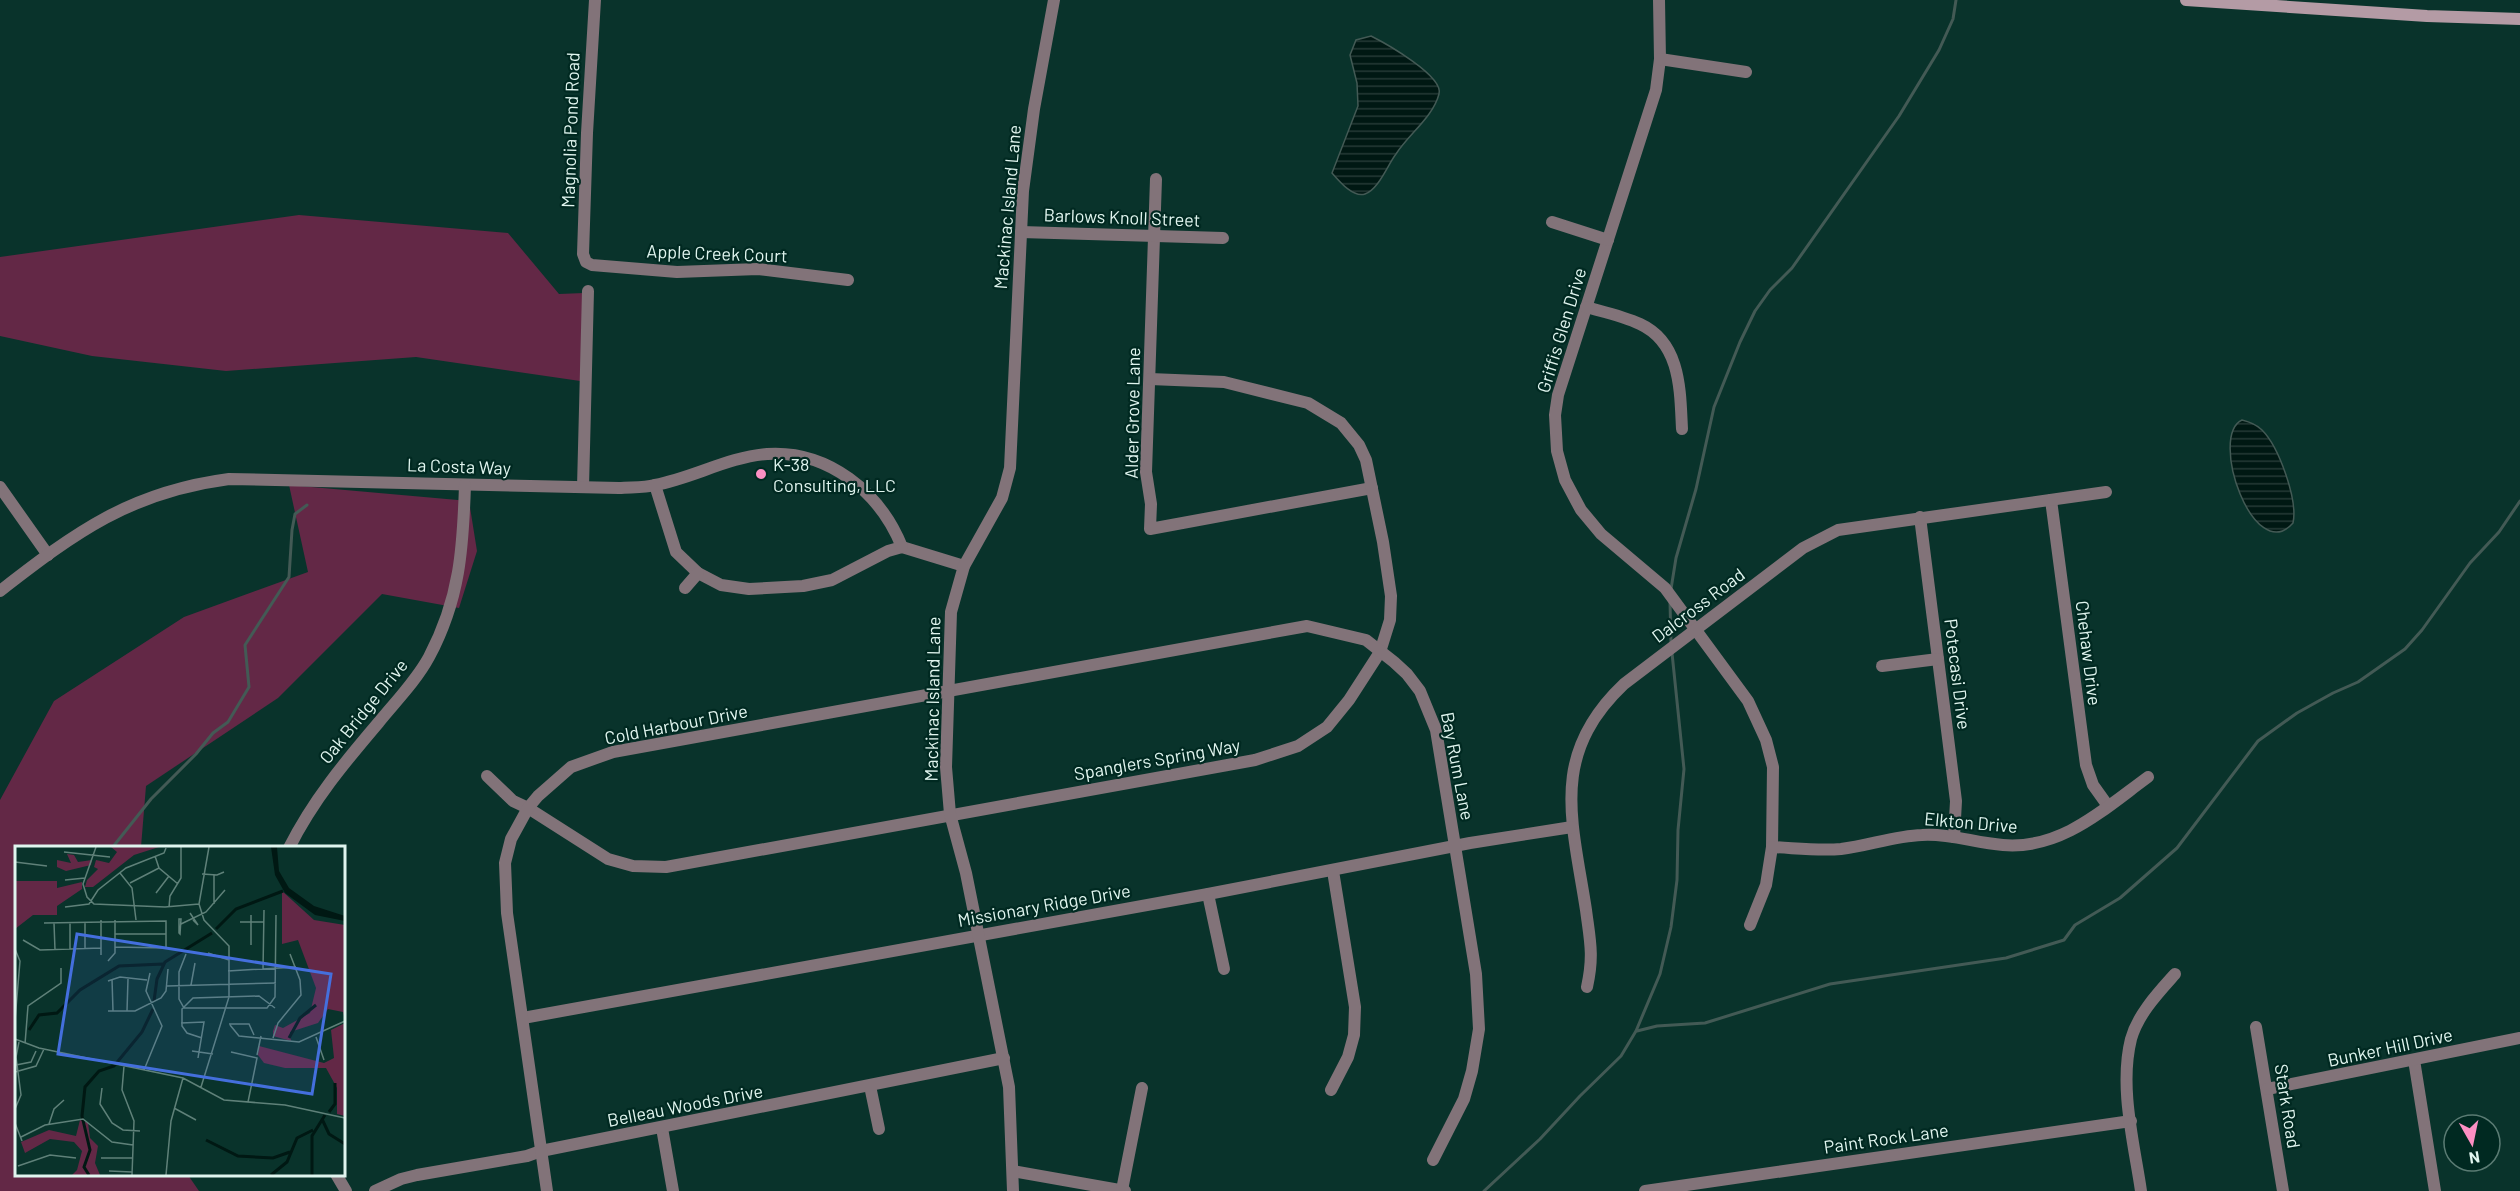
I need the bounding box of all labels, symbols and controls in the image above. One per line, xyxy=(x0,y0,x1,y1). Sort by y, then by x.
street label: Magnolia Pond Road xyxy=(556,52,584,208)
street label: Mackinac Island Lane xyxy=(989,124,1025,290)
street label: Barlows Knoll Street xyxy=(1043,203,1201,231)
street label: Apple Creek Court xyxy=(646,240,788,266)
street label: Griffis Glen Drive xyxy=(1532,265,1590,395)
street label: Alder Grove Lane xyxy=(1120,347,1144,479)
street label: La Costa Way xyxy=(407,453,511,479)
place label: K-38 Consulting, LLC xyxy=(773,453,896,496)
marker: K-38 Consulting, LLC xyxy=(754,467,768,481)
street label: Dalcross Road xyxy=(1647,563,1749,647)
street label: Chehaw Drive xyxy=(2072,599,2106,707)
street label: Mackinac Island Lane xyxy=(920,616,944,782)
street label: Potecasi Drive xyxy=(1940,617,1976,731)
street label: Oak Bridge Drive xyxy=(314,654,412,768)
street label: Cold Harbour Drive xyxy=(603,699,749,749)
street label: Bay Rum Lane xyxy=(1437,710,1479,822)
street label: Spanglers Spring Way xyxy=(1072,734,1242,784)
street label: Elkton Drive xyxy=(1923,807,2019,837)
inset map xyxy=(15,846,345,1176)
street label: Missionary Ridge Drive xyxy=(956,879,1132,931)
street label: Bunker Hill Drive xyxy=(2326,1023,2454,1071)
street label: Stark Road xyxy=(2270,1062,2306,1150)
street label: Belleau Woods Drive xyxy=(605,1079,765,1131)
north arrow xyxy=(2442,1113,2502,1173)
street label: Paint Rock Lane xyxy=(1822,1118,1950,1158)
text: N xyxy=(2468,1148,2481,1169)

